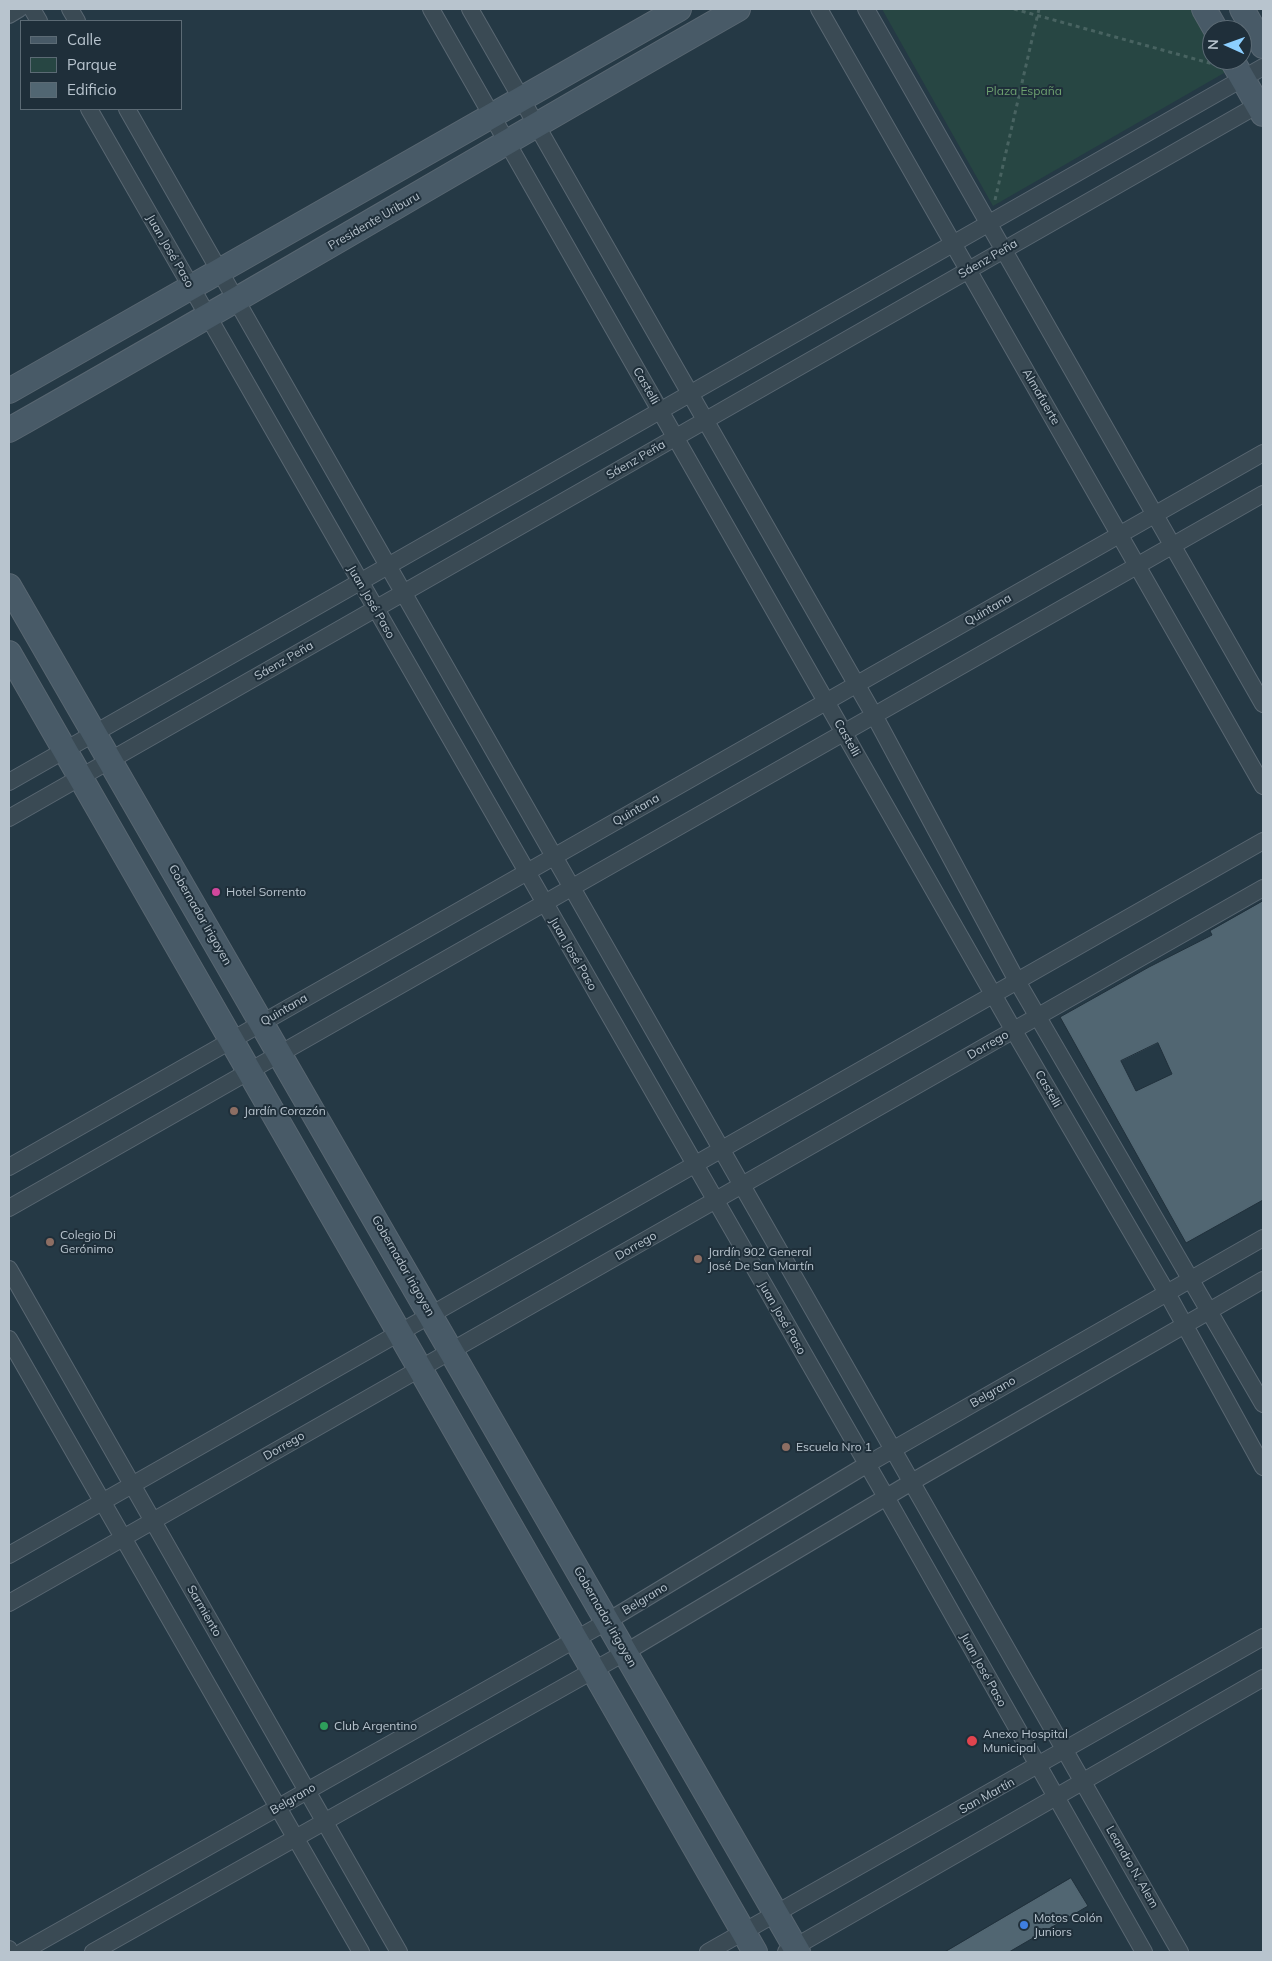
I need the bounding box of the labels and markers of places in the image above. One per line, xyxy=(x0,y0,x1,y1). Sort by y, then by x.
place label: Hotel Sorrento xyxy=(226,885,306,899)
marker: Hotel Sorrento xyxy=(210,886,222,898)
place label: Jardín Corazón xyxy=(244,1104,326,1118)
marker: Jardín Corazón xyxy=(228,1105,240,1117)
place label: Colegio Di Gerónimo xyxy=(60,1228,116,1256)
marker: Colegio Di Gerónimo xyxy=(44,1236,56,1248)
place label: Jardín 902 General José De San Martín xyxy=(708,1245,814,1273)
marker: Jardín 902 General José De San Martín xyxy=(692,1253,704,1265)
place label: Escuela Nro 1 xyxy=(796,1440,872,1454)
marker: Escuela Nro 1 xyxy=(780,1441,792,1453)
place label: Club Argentino xyxy=(334,1719,417,1733)
marker: Club Argentino xyxy=(318,1720,330,1732)
place label: Anexo Hospital Municipal xyxy=(983,1727,1068,1755)
marker: Anexo Hospital Municipal xyxy=(965,1734,979,1748)
place label: Motos Colón Juniors xyxy=(1034,1911,1103,1939)
marker: Motos Colón Juniors xyxy=(1018,1919,1030,1931)

